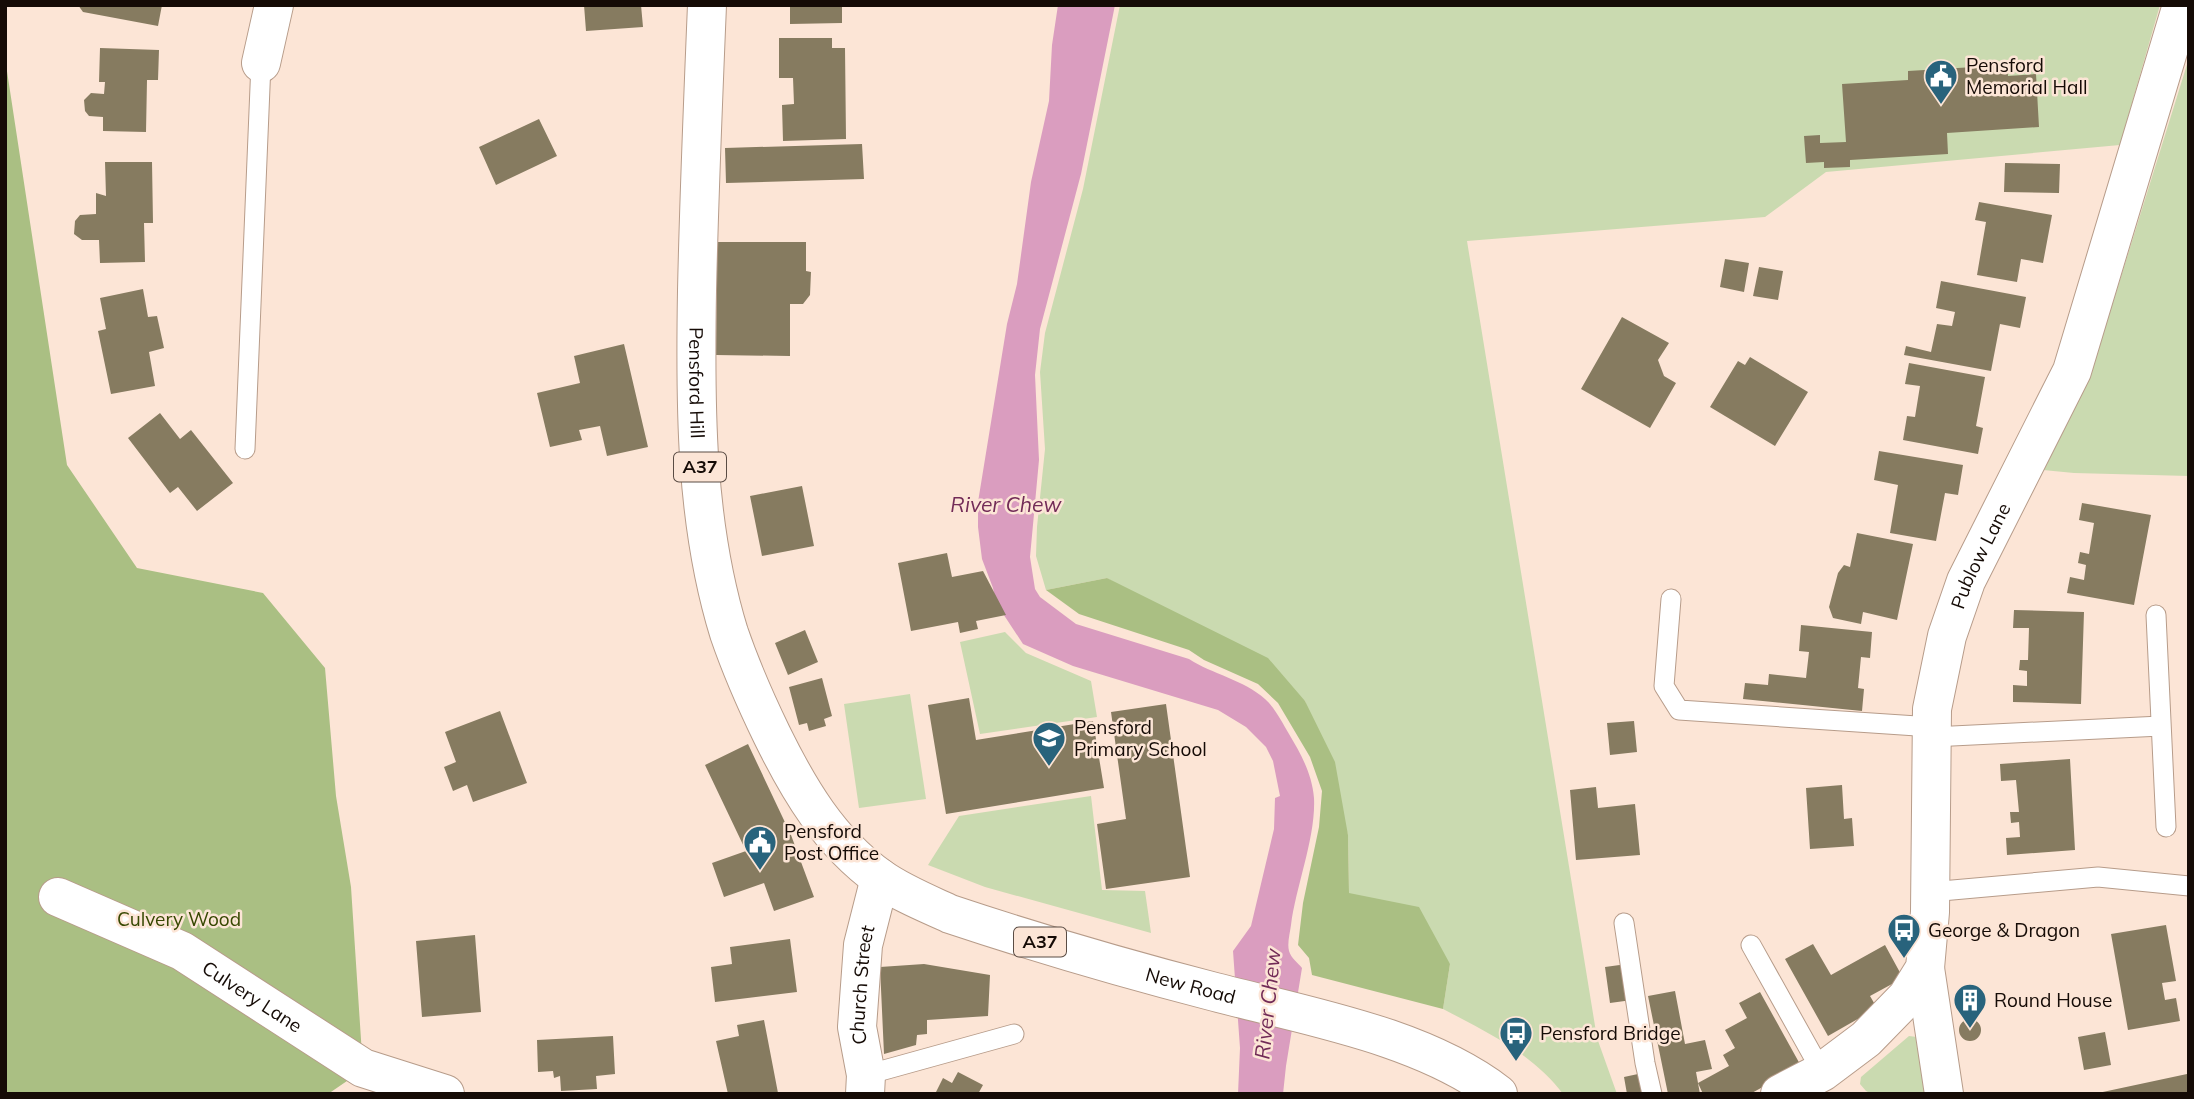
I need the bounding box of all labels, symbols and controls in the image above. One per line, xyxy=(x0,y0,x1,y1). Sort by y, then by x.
place label: Pensford Memorial Hall xyxy=(1966,53,2087,99)
public building icon: Pensford Memorial Hall xyxy=(1922,57,1960,106)
street label: Pensford Hill xyxy=(684,327,710,439)
road number: A37 xyxy=(674,452,726,481)
water label: River Chew xyxy=(950,491,1062,517)
street label: Publow Lane xyxy=(1945,499,2016,612)
place label: Pensford Primary School xyxy=(1074,715,1207,761)
school or university icon: Pensford Primary School xyxy=(1030,719,1068,768)
place label: Pensford Post Office xyxy=(784,819,879,865)
public building icon: Pensford Post Office xyxy=(741,823,779,872)
park label: Culvery Wood xyxy=(117,907,241,931)
bus stop icon: George & Dragon xyxy=(1885,911,1923,960)
place label: George & Dragon xyxy=(1928,918,2080,942)
street label: Church Street xyxy=(845,922,880,1047)
road number: A37 xyxy=(1014,928,1066,957)
water label: River Chew xyxy=(1248,946,1286,1061)
street label: Culvery Lane xyxy=(198,955,307,1038)
street label: New Road xyxy=(1143,962,1238,1009)
building icon: Round House xyxy=(1951,981,1989,1030)
place label: Round House xyxy=(1994,988,2112,1012)
bus stop icon: Pensford Bridge xyxy=(1497,1014,1535,1063)
place label: Pensford Bridge xyxy=(1540,1021,1681,1045)

